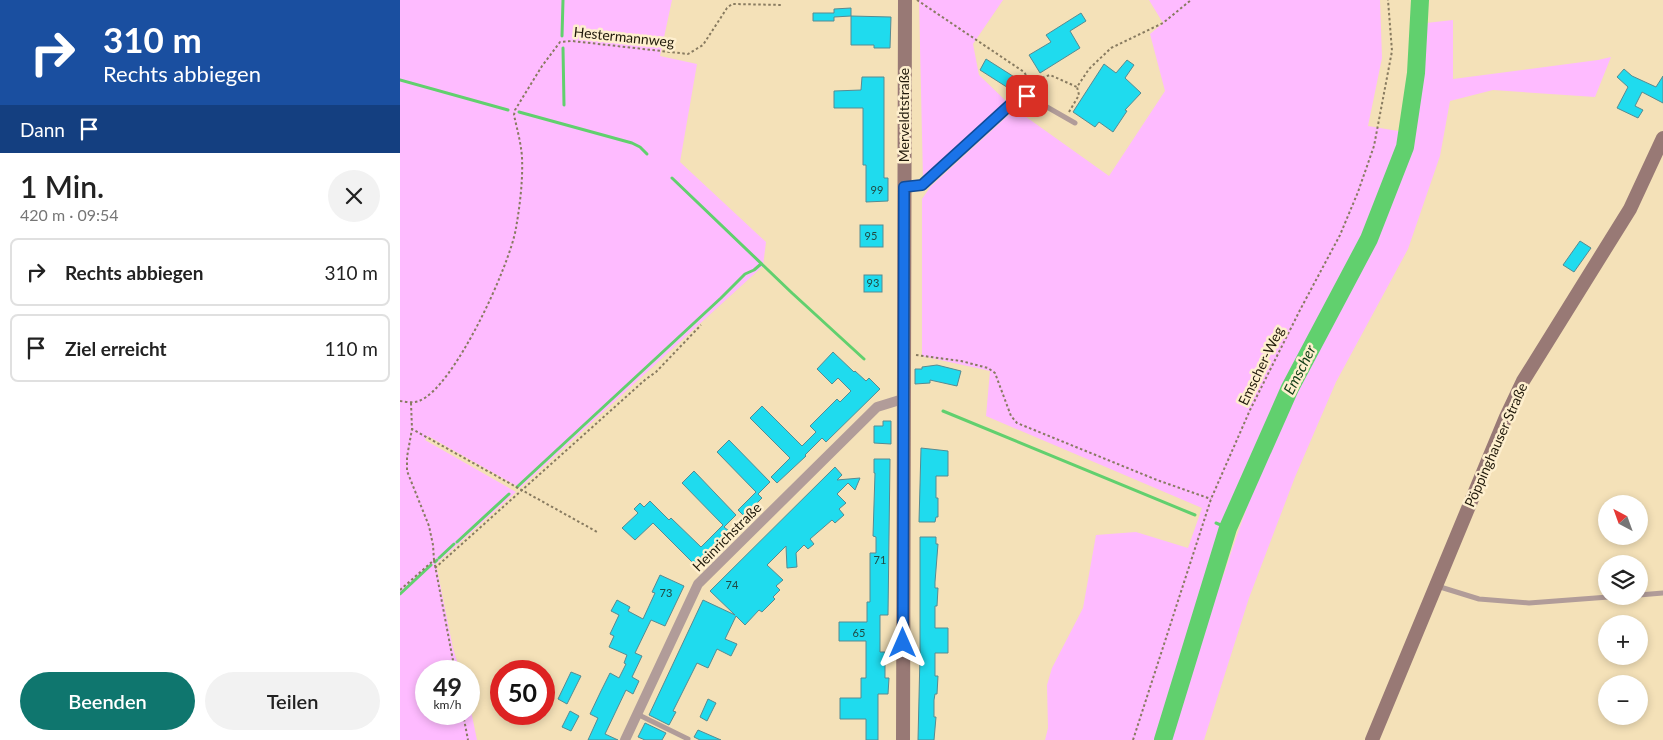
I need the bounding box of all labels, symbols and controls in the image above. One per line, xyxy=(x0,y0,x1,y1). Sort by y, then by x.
text: 310 m xyxy=(103,18,202,60)
icon: right xyxy=(20,20,85,85)
street label: Hestermannweg xyxy=(573,23,675,50)
text: Rechts abbiegen xyxy=(103,60,261,87)
street label: Merveldtstraße xyxy=(895,68,912,162)
pin xyxy=(1006,75,1048,117)
icon: arrive xyxy=(1013,82,1041,110)
icon: arrive xyxy=(75,115,103,143)
text: Dann xyxy=(20,118,65,141)
text: 1 Min. xyxy=(20,168,104,204)
button: close xyxy=(328,170,380,222)
house number: 99 xyxy=(871,183,883,196)
text: 420 m · 09:54 xyxy=(20,205,119,224)
house number: 95 xyxy=(865,229,877,242)
icon: right xyxy=(22,258,50,286)
text: Rechts abbiegen xyxy=(65,261,203,284)
text: 310 m xyxy=(324,261,378,284)
house number: 93 xyxy=(867,276,879,289)
street label: Emscher-Weg xyxy=(1234,324,1287,408)
icon: arrive xyxy=(22,334,50,362)
text: Ziel erreicht xyxy=(65,337,167,360)
text: 110 m xyxy=(324,337,378,360)
water label: Emscher xyxy=(1279,341,1319,397)
street label: Pöppinghauser Straße xyxy=(1460,380,1531,510)
north arrow xyxy=(1598,495,1648,545)
map controls xyxy=(1598,495,1648,725)
street label: Heinrichstraße xyxy=(689,499,765,575)
house number: 71 xyxy=(874,553,886,566)
button: layers xyxy=(1598,555,1648,605)
house number: 74 xyxy=(726,578,739,591)
house number: 73 xyxy=(660,586,672,599)
button: + xyxy=(1598,615,1648,665)
position arrow xyxy=(876,616,928,668)
house number: 65 xyxy=(853,626,865,639)
speed limit sign: 50 xyxy=(490,660,555,725)
text: 49 xyxy=(433,671,462,701)
button: Beenden xyxy=(20,672,195,730)
button: Teilen xyxy=(205,672,380,730)
button: − xyxy=(1598,675,1648,725)
text: km/h xyxy=(433,697,462,712)

